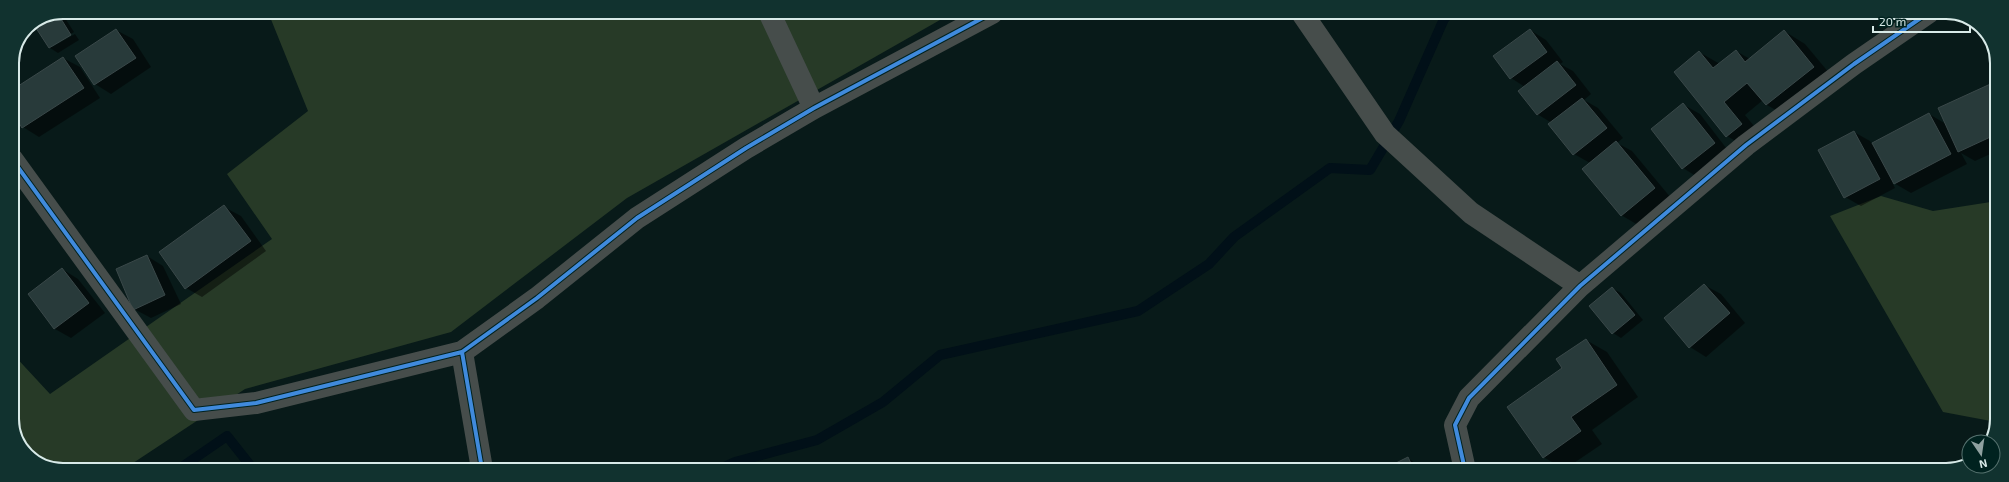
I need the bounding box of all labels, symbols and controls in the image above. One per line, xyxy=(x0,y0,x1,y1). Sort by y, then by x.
scale bar xyxy=(1873,8,1970,34)
text: 20 m xyxy=(1879,14,1906,28)
north arrow xyxy=(1961,434,2001,474)
text: N xyxy=(1978,457,1989,471)

